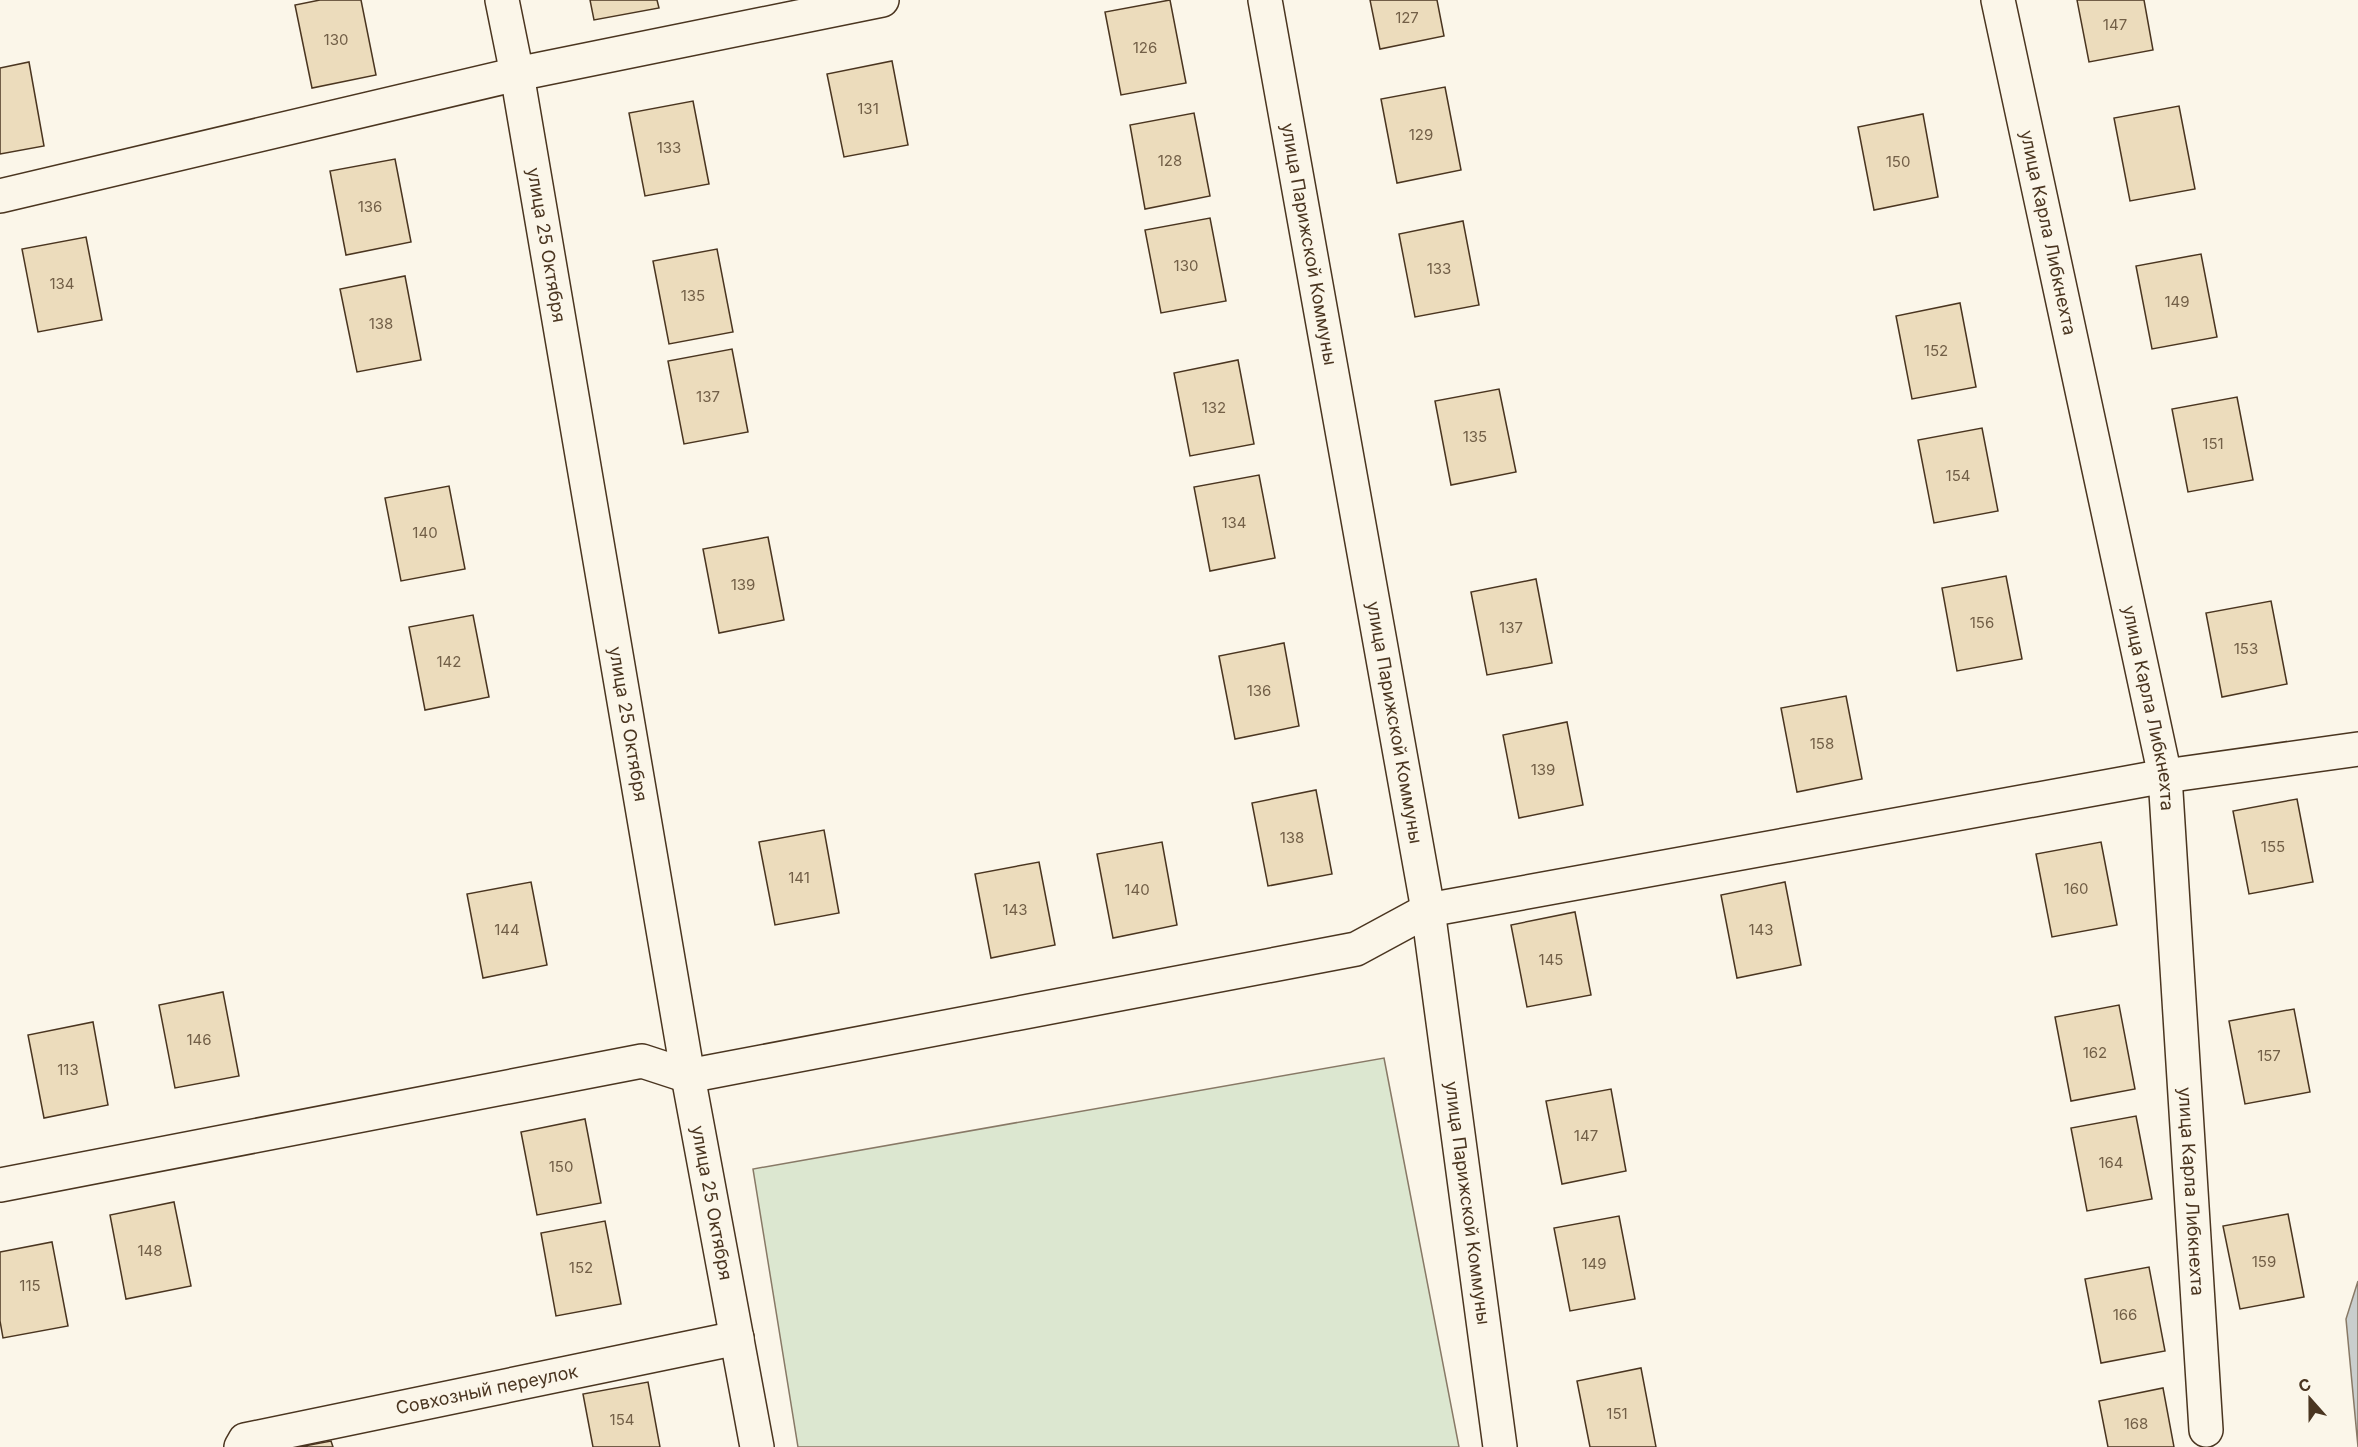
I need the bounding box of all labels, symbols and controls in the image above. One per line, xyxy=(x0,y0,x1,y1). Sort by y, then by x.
house number: 127 xyxy=(1395,8,1419,27)
house number: 147 xyxy=(2103,15,2127,34)
house number: 130 xyxy=(324,30,348,49)
house number: 126 xyxy=(1133,38,1157,57)
house number: 131 xyxy=(857,99,879,118)
street label: улица Парижской Коммуны xyxy=(1277,121,1341,367)
house number: 129 xyxy=(1409,125,1433,144)
street label: улица Карла Либкнехта xyxy=(2016,128,2081,337)
house number: 133 xyxy=(657,138,681,157)
house number: 128 xyxy=(1158,151,1182,170)
house number: 150 xyxy=(1886,152,1910,171)
street label: улица 25 Октября xyxy=(523,166,570,324)
house number: 136 xyxy=(358,197,382,216)
house number: 130 xyxy=(1174,256,1198,275)
house number: 133 xyxy=(1427,259,1451,278)
house number: 134 xyxy=(49,274,75,293)
house number: 135 xyxy=(681,286,705,305)
house number: 149 xyxy=(2164,292,2190,311)
house number: 138 xyxy=(369,314,393,333)
house number: 152 xyxy=(1924,341,1948,360)
house number: 137 xyxy=(696,387,720,406)
house number: 132 xyxy=(1202,398,1226,417)
house number: 135 xyxy=(1463,427,1487,446)
house number: 151 xyxy=(2202,434,2224,453)
house number: 154 xyxy=(1946,466,1970,485)
house number: 134 xyxy=(1221,513,1247,532)
house number: 140 xyxy=(412,523,438,542)
house number: 139 xyxy=(731,575,755,594)
street label: улица Парижской Коммуны xyxy=(1363,600,1427,845)
street label: улица Карла Либкнехта xyxy=(2119,603,2178,811)
house number: 156 xyxy=(1970,613,1994,632)
house number: 137 xyxy=(1499,618,1523,637)
house number: 153 xyxy=(2234,639,2258,658)
street label: улица 25 Октября xyxy=(605,645,652,803)
house number: 142 xyxy=(437,652,461,671)
house number: 136 xyxy=(1247,681,1271,700)
house number: 158 xyxy=(1810,734,1834,753)
house number: 139 xyxy=(1531,760,1555,779)
house number: 138 xyxy=(1280,828,1304,847)
house number: 155 xyxy=(2261,837,2285,856)
house number: 141 xyxy=(788,868,810,887)
house number: 160 xyxy=(2064,879,2088,898)
house number: 140 xyxy=(1124,880,1150,899)
house number: 143 xyxy=(1002,900,1028,919)
house number: 144 xyxy=(494,920,520,939)
house number: 143 xyxy=(1748,920,1774,939)
house number: 145 xyxy=(1539,950,1563,969)
house number: 146 xyxy=(186,1030,212,1049)
house number: 162 xyxy=(2083,1043,2107,1062)
house number: 157 xyxy=(2257,1046,2281,1065)
house number: 113 xyxy=(57,1060,79,1079)
street label: улица Парижской Коммуны xyxy=(1441,1080,1495,1326)
street label: улица Карла Либкнехта xyxy=(2175,1086,2209,1296)
street label: улица 25 Октября xyxy=(687,1124,737,1282)
house number: 147 xyxy=(1574,1126,1598,1145)
house number: 164 xyxy=(2098,1153,2124,1172)
house number: 150 xyxy=(549,1157,573,1176)
house number: 148 xyxy=(137,1241,163,1260)
house number: 159 xyxy=(2252,1252,2276,1271)
house number: 149 xyxy=(1581,1254,1607,1273)
house number: 152 xyxy=(569,1258,593,1277)
house number: 115 xyxy=(19,1276,41,1295)
house number: 166 xyxy=(2113,1305,2137,1324)
street label: Совхозный переулок xyxy=(394,1360,580,1418)
north arrow xyxy=(2280,1369,2340,1429)
text: С xyxy=(2296,1373,2314,1396)
house number: 151 xyxy=(1606,1404,1628,1423)
house number: 154 xyxy=(610,1410,634,1429)
house number: 168 xyxy=(2124,1414,2148,1433)

